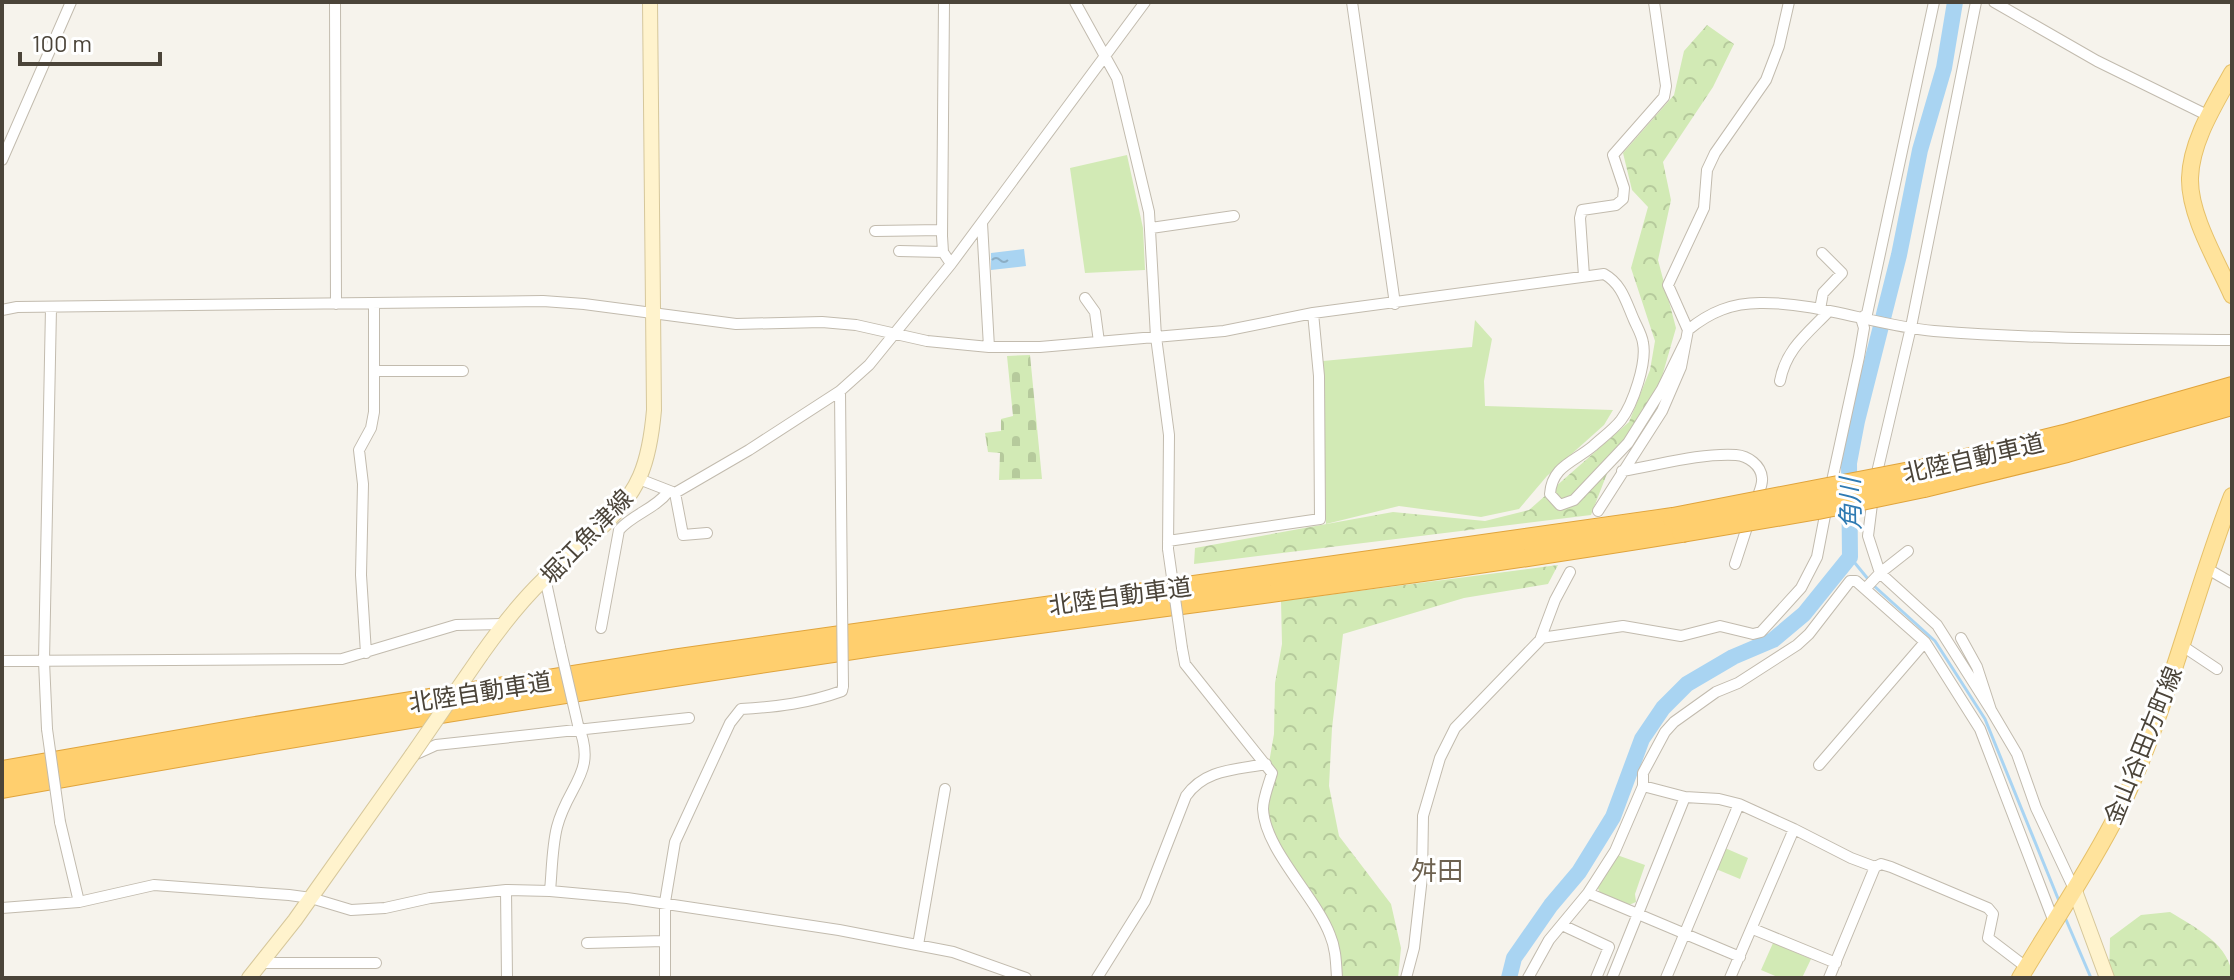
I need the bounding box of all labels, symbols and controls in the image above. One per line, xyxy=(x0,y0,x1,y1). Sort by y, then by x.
scale bar xyxy=(20,16,160,66)
text: 100 m xyxy=(32,28,92,57)
street label: 北陸自動車道 xyxy=(1900,427,2046,487)
water label: 角川 xyxy=(1833,475,1865,530)
street label: 堀江魚津線 xyxy=(534,483,638,589)
street label: 北陸自動車道 xyxy=(1047,571,1193,619)
street label: 金山谷田方町線 xyxy=(2097,662,2187,828)
street label: 北陸自動車道 xyxy=(407,665,553,717)
district label: 舛田 xyxy=(1411,854,1463,885)

